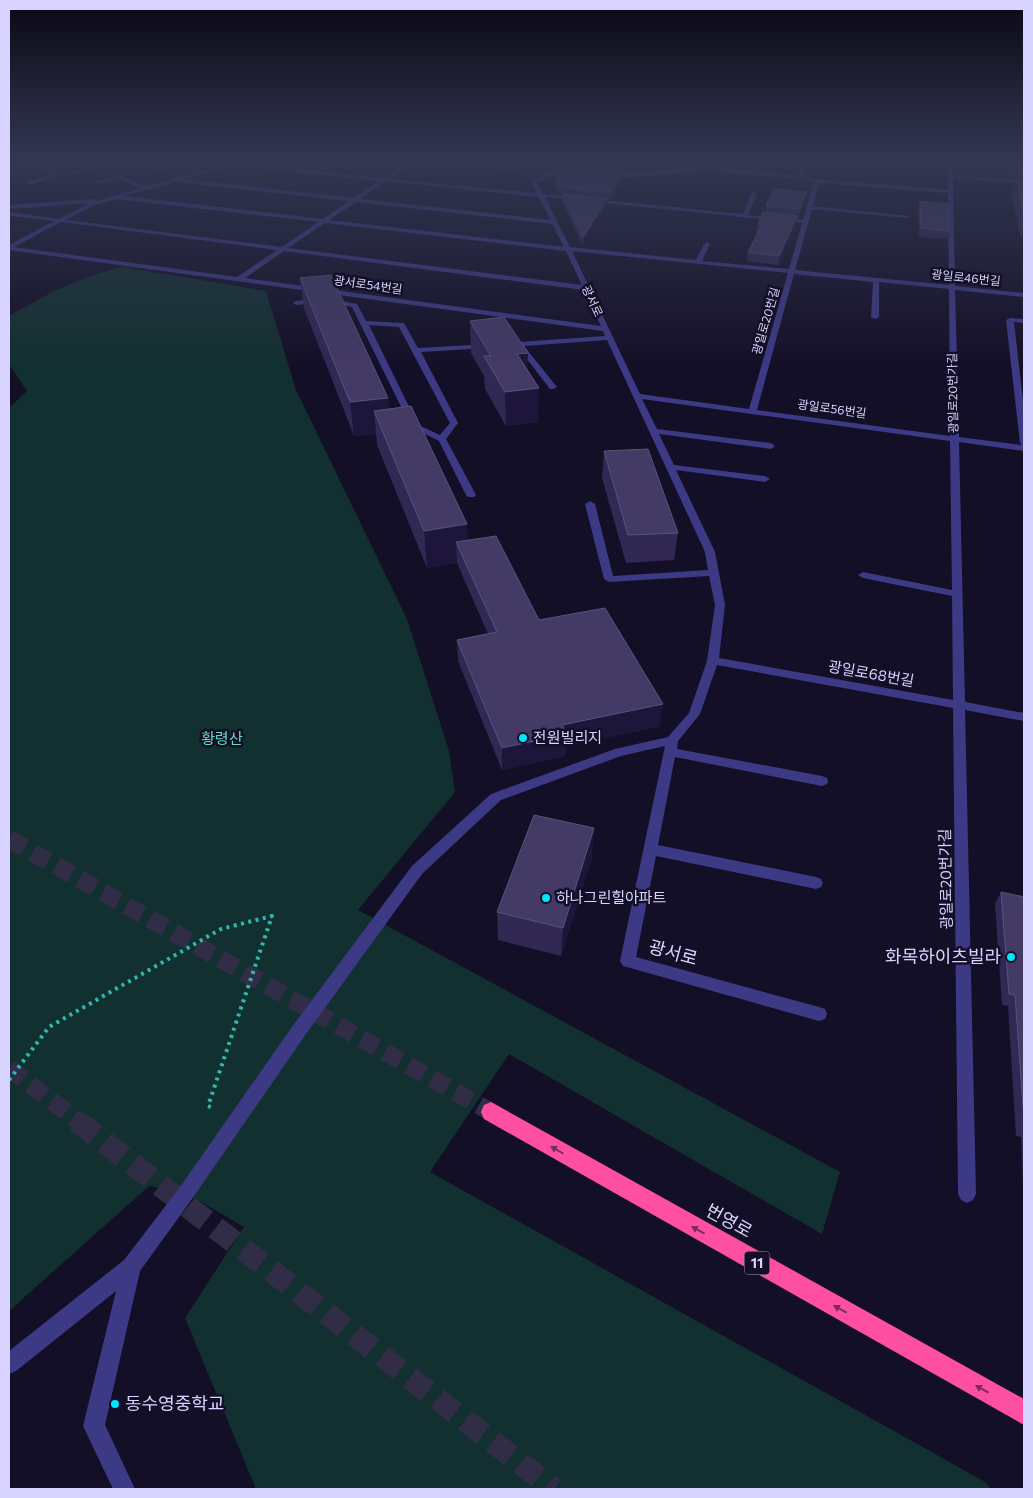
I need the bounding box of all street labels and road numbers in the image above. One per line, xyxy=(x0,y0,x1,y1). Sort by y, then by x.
street label: 광일로46번길 xyxy=(931,266,1001,288)
street label: 광서로54번길 xyxy=(333,272,403,296)
street label: 광서로 xyxy=(580,283,606,319)
street label: 광일로20번길 xyxy=(749,285,781,356)
street label: 광일로20번가길 xyxy=(944,353,960,433)
street label: 광일로56번길 xyxy=(797,396,867,420)
street label: 광일로68번길 xyxy=(827,657,916,689)
street label: 광일로20번가길 xyxy=(935,828,955,930)
street label: 광서로 xyxy=(646,935,700,969)
street label: 번영로 xyxy=(702,1198,757,1242)
road number: 11 xyxy=(744,1252,770,1274)

